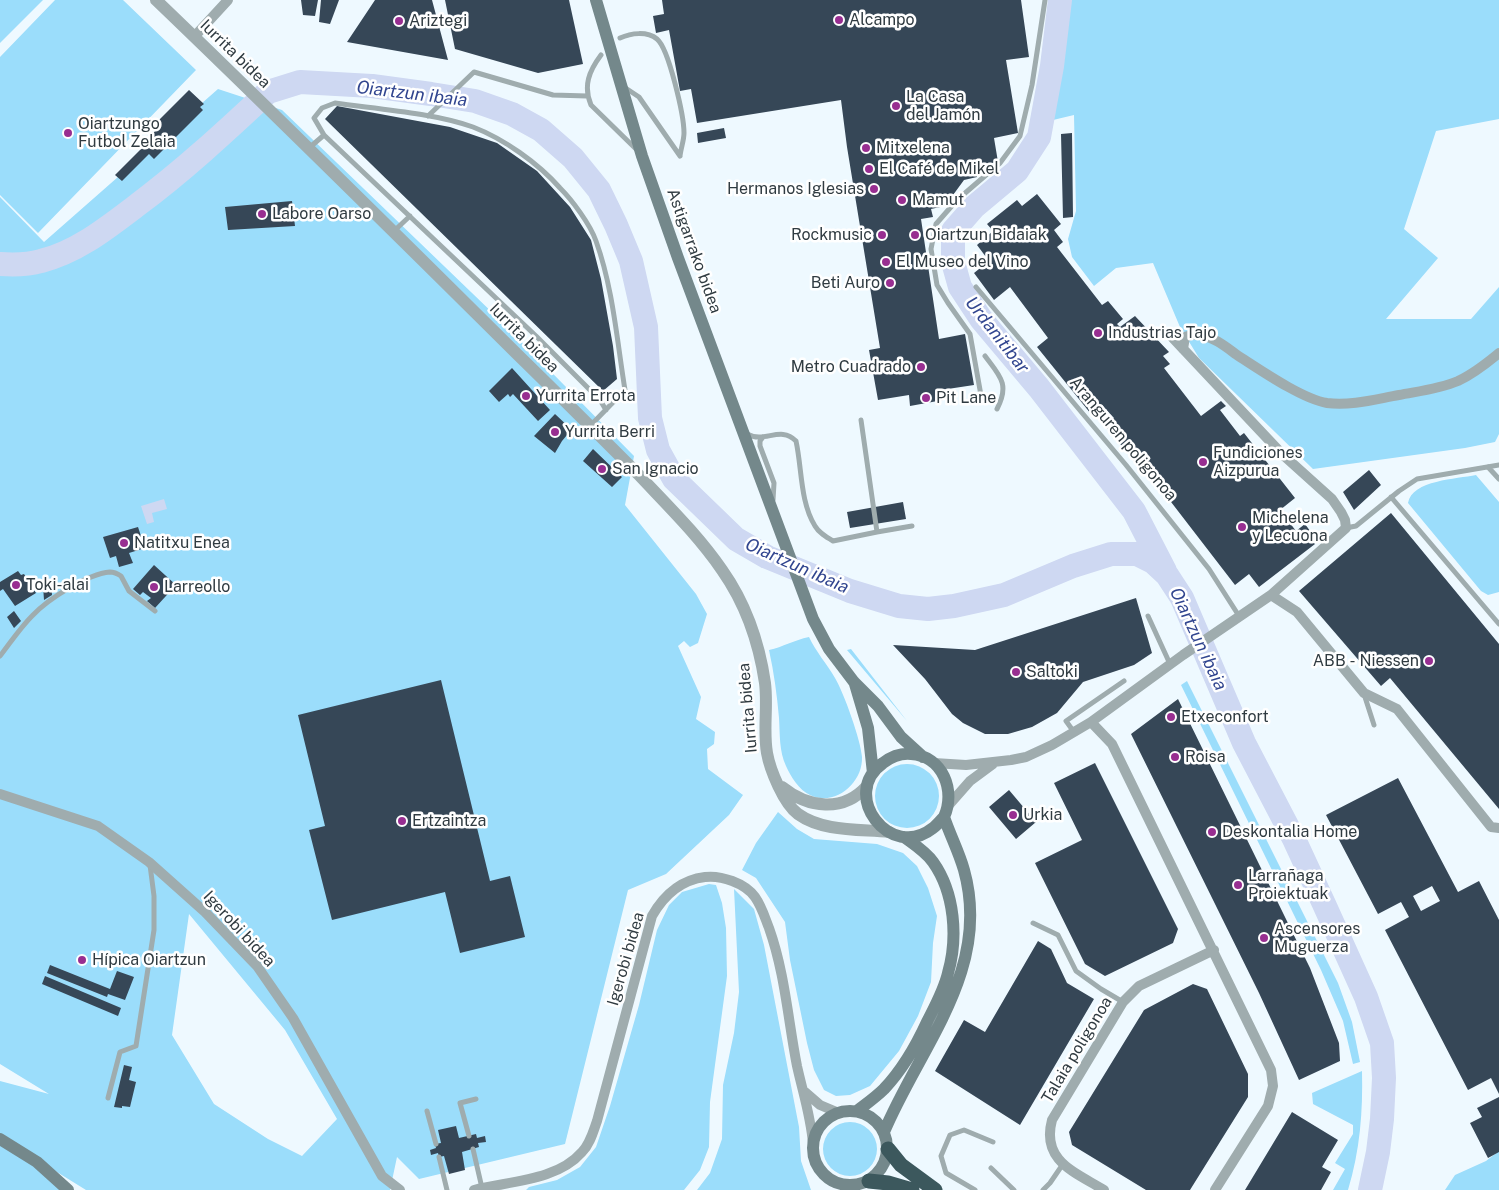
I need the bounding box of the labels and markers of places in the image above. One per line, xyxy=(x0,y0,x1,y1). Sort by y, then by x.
place label: Alcampo xyxy=(849,10,915,30)
place label: Ariztegi xyxy=(409,11,467,31)
marker: Alcampo xyxy=(833,14,845,26)
marker: Ariztegi xyxy=(393,15,405,27)
place label: La Casa del Jamón xyxy=(906,87,981,125)
marker: La Casa del Jamón xyxy=(890,100,902,112)
place label: Oiartzungo Futbol Zelaia xyxy=(78,114,176,152)
marker: Oiartzungo Futbol Zelaia xyxy=(62,127,74,139)
place label: Mitxelena xyxy=(876,138,950,158)
marker: Mitxelena xyxy=(860,142,872,154)
place label: El Café de Mikel xyxy=(879,159,999,179)
marker: El Café de Mikel xyxy=(863,163,875,175)
place label: Hermanos Iglesias xyxy=(727,179,864,199)
marker: Hermanos Iglesias xyxy=(868,183,880,195)
place label: Mamut xyxy=(912,190,964,210)
marker: Mamut xyxy=(896,194,908,206)
place label: Labore Oarso xyxy=(272,204,371,224)
marker: Labore Oarso xyxy=(256,208,268,220)
place label: Rockmusic xyxy=(791,225,872,245)
place label: Oiartzun Bidaiak xyxy=(925,225,1047,245)
marker: Rockmusic xyxy=(876,229,888,241)
marker: Oiartzun Bidaiak xyxy=(909,229,921,241)
place label: El Museo del Vino xyxy=(896,252,1028,272)
marker: El Museo del Vino xyxy=(880,256,892,268)
place label: Beti Auro xyxy=(811,273,880,293)
marker: Beti Auro xyxy=(884,277,896,289)
place label: Industrias Tajo xyxy=(1108,323,1216,343)
marker: Industrias Tajo xyxy=(1092,327,1104,339)
place label: Metro Cuadrado xyxy=(791,357,911,377)
marker: Metro Cuadrado xyxy=(915,361,927,373)
place label: Yurrita Errota xyxy=(536,386,636,406)
place label: Pit Lane xyxy=(936,388,996,408)
marker: Yurrita Errota xyxy=(520,390,532,402)
marker: Pit Lane xyxy=(920,392,932,404)
place label: Yurrita Berri xyxy=(565,422,655,442)
marker: Yurrita Berri xyxy=(549,426,561,438)
place label: Fundiciones Aizpurua xyxy=(1213,443,1303,481)
marker: Fundiciones Aizpurua xyxy=(1197,456,1209,468)
place label: San Ignacio xyxy=(612,459,699,479)
marker: San Ignacio xyxy=(596,463,608,475)
place label: Michelena y Lecuona xyxy=(1252,508,1329,546)
marker: Michelena y Lecuona xyxy=(1236,521,1248,533)
place label: Natitxu Enea xyxy=(134,533,230,553)
marker: Natitxu Enea xyxy=(118,537,130,549)
place label: Toki-alai xyxy=(26,575,89,595)
place label: Larreollo xyxy=(164,577,230,597)
marker: Toki-alai xyxy=(10,579,22,591)
marker: Larreollo xyxy=(148,581,160,593)
place label: ABB - Niessen xyxy=(1313,651,1419,671)
marker: ABB - Niessen xyxy=(1423,655,1435,667)
place label: Saltoki xyxy=(1026,662,1078,682)
marker: Saltoki xyxy=(1010,666,1022,678)
place label: Etxeconfort xyxy=(1181,707,1269,727)
marker: Etxeconfort xyxy=(1165,711,1177,723)
place label: Roisa xyxy=(1185,747,1226,767)
marker: Roisa xyxy=(1169,751,1181,763)
place label: Urkia xyxy=(1023,805,1062,825)
marker: Urkia xyxy=(1007,809,1019,821)
place label: Ertzaintza xyxy=(412,811,486,831)
marker: Ertzaintza xyxy=(396,815,408,827)
place label: Deskontalia Home xyxy=(1222,822,1357,842)
marker: Deskontalia Home xyxy=(1206,826,1218,838)
place label: Larrañaga Proiektuak xyxy=(1248,866,1328,904)
marker: Larrañaga Proiektuak xyxy=(1232,879,1244,891)
place label: Ascensores Muguerza xyxy=(1274,919,1360,957)
marker: Ascensores Muguerza xyxy=(1258,932,1270,944)
place label: Hípica Oiartzun xyxy=(92,950,206,970)
marker: Hípica Oiartzun xyxy=(76,954,88,966)

